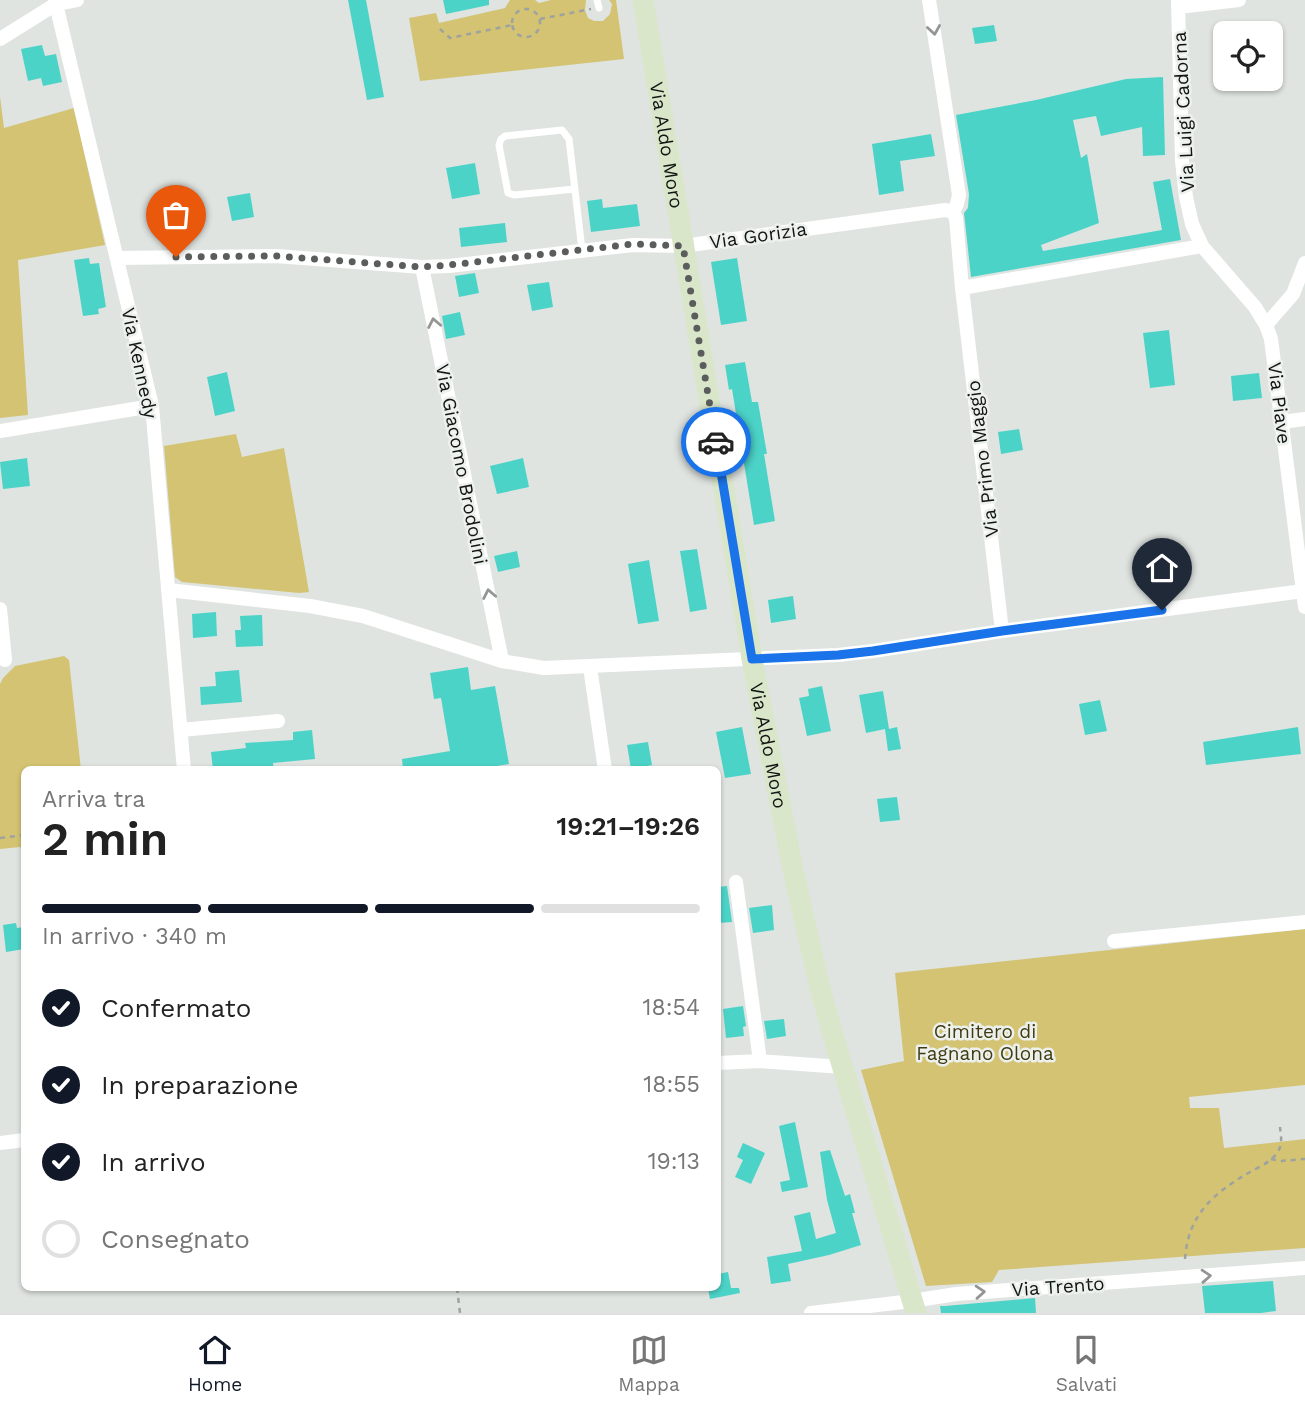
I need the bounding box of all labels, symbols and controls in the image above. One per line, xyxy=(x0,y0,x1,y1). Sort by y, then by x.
map controls xyxy=(1213,21,1283,91)
button: locate xyxy=(1213,21,1283,91)
one-way arrow xyxy=(926,24,941,36)
street label: Via Luigi Cadorna xyxy=(1168,31,1199,193)
street label: Via Aldo Moro xyxy=(645,80,688,210)
pin xyxy=(146,185,206,257)
icon: bag xyxy=(157,196,195,234)
street label: Via Gorizia xyxy=(708,217,808,254)
street label: Via Kennedy xyxy=(117,305,163,421)
one-way arrow xyxy=(427,317,442,329)
street label: Via Piave xyxy=(1263,361,1296,445)
street label: Via Giacomo Brodolini xyxy=(431,362,492,566)
street label: Via Primo Maggio xyxy=(961,379,1004,539)
courier xyxy=(681,407,751,477)
icon: car xyxy=(697,423,735,461)
pin xyxy=(1132,538,1192,610)
icon: home xyxy=(1143,549,1181,587)
one-way arrow xyxy=(482,588,497,600)
street label: Via Aldo Moro xyxy=(745,681,792,811)
text: Arriva tra xyxy=(42,786,145,813)
text: 19:21–19:26 xyxy=(557,811,700,841)
text: 2 min xyxy=(42,812,168,866)
text: In arrivo · 340 m xyxy=(42,923,227,950)
icon: check xyxy=(42,989,80,1027)
text: Confermato xyxy=(101,993,251,1023)
text: 18:54 xyxy=(643,994,700,1021)
park label: Cimitero di Fagnano Olona xyxy=(916,1020,1054,1065)
icon: check xyxy=(42,1066,80,1104)
text: In preparazione xyxy=(101,1070,299,1100)
text: 18:55 xyxy=(643,1071,700,1098)
icon: check xyxy=(42,1143,80,1181)
text: In arrivo xyxy=(101,1147,206,1177)
text: 19:13 xyxy=(648,1148,700,1175)
text: Consegnato xyxy=(101,1224,250,1254)
one-way arrow xyxy=(1201,1269,1212,1284)
street label: Via Trento xyxy=(1011,1272,1105,1301)
one-way arrow xyxy=(974,1285,985,1300)
tab: Home xyxy=(188,1331,242,1396)
tab: Mappa xyxy=(618,1331,680,1396)
tab: Salvati xyxy=(1056,1331,1117,1396)

